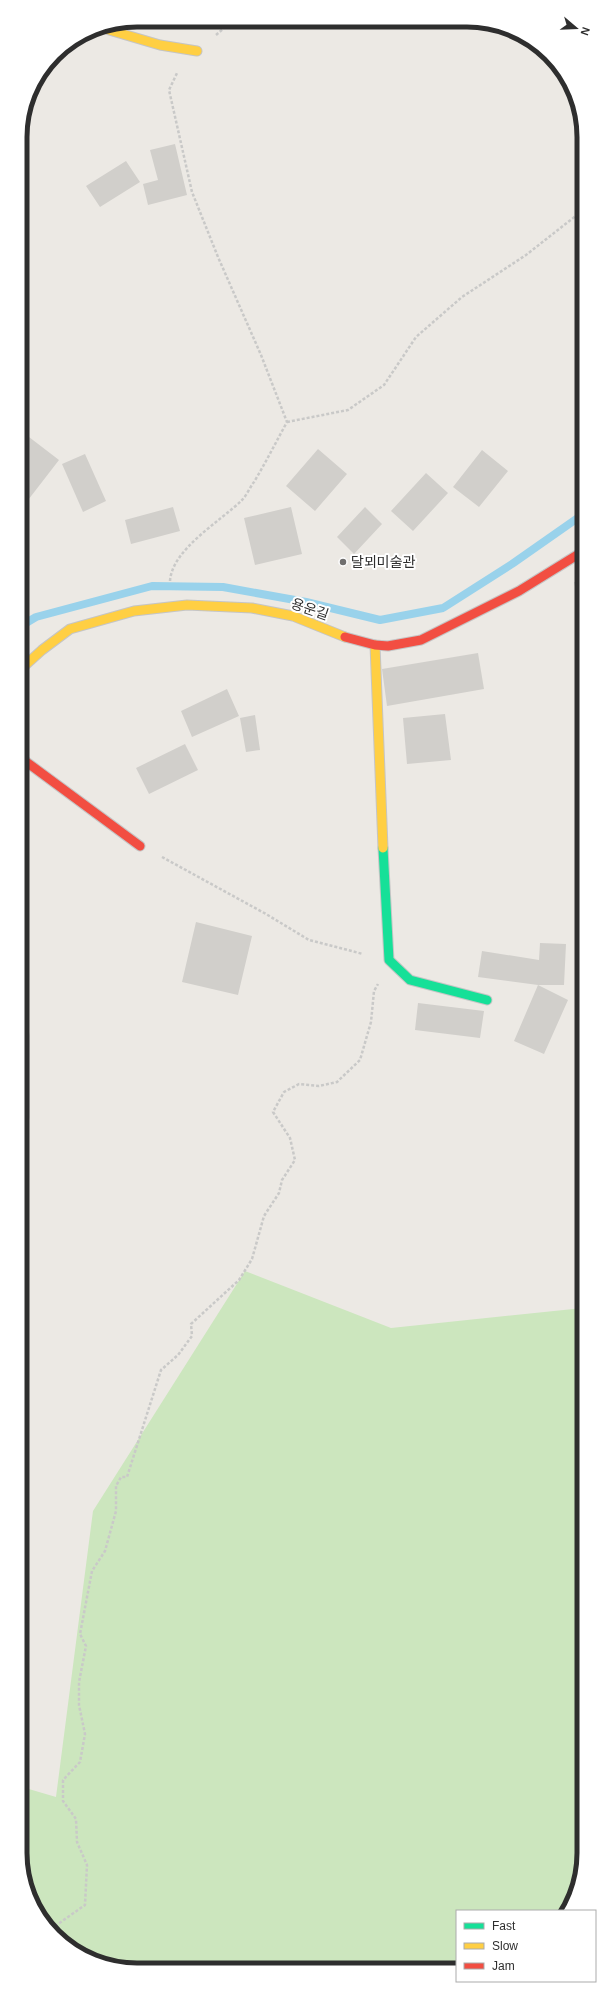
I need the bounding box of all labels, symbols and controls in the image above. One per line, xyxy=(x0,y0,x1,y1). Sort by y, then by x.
north arrow xyxy=(556,8,596,48)
text: N xyxy=(578,26,592,37)
place label: 달뫼미술관 xyxy=(351,554,416,570)
marker: 달뫼미술관 xyxy=(338,557,348,567)
street label: 용운길 xyxy=(289,595,331,623)
legend xyxy=(456,1910,596,1982)
text: Fast xyxy=(492,1919,516,1933)
text: Slow xyxy=(492,1939,518,1953)
text: Jam xyxy=(492,1959,515,1973)

